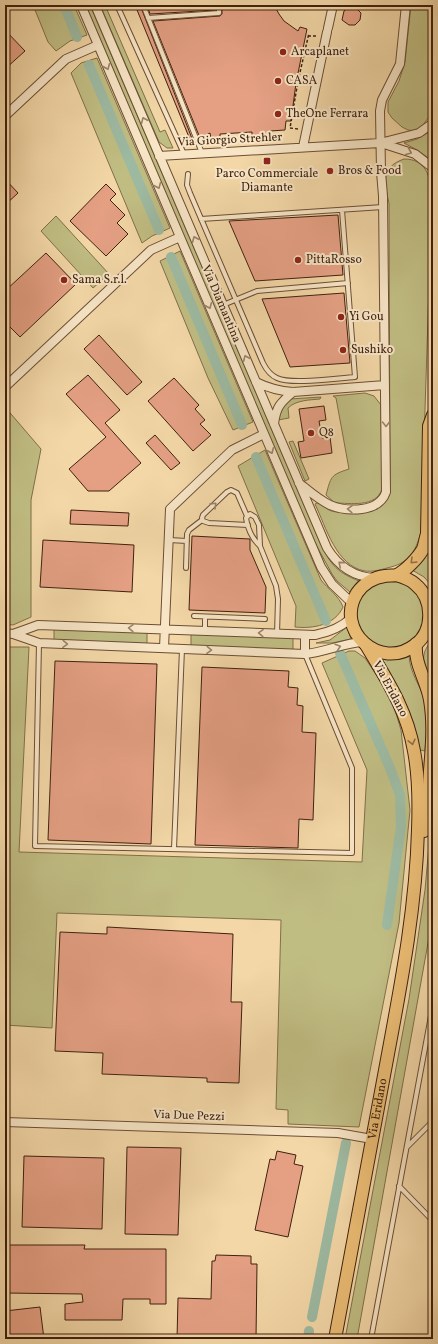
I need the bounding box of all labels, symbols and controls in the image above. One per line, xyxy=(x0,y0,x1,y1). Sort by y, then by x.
place label: Arcaplanet xyxy=(291,44,349,60)
marker: Arcaplanet xyxy=(278,47,288,57)
one-way arrow xyxy=(102,62,110,70)
place label: CASA xyxy=(286,73,318,89)
marker: CASA xyxy=(273,76,283,86)
place label: TheOne Ferrara xyxy=(286,106,369,122)
marker: TheOne Ferrara xyxy=(273,109,283,119)
one-way arrow xyxy=(141,117,149,125)
street label: Via Giorgio Strehler xyxy=(177,129,283,151)
one-way arrow xyxy=(405,147,412,155)
marker: Parco Commerciale Diamante xyxy=(262,156,272,166)
place label: Bros & Food xyxy=(338,163,402,179)
place label: Parco Commerciale Diamante xyxy=(216,166,319,196)
marker: Bros & Food xyxy=(325,166,335,176)
one-way arrow xyxy=(153,182,161,190)
one-way arrow xyxy=(191,235,199,242)
place label: PittaRosso xyxy=(306,252,362,268)
marker: PittaRosso xyxy=(293,255,303,265)
street label: Via Diamantina xyxy=(197,263,245,345)
place label: Sama S.r.l. xyxy=(72,272,127,288)
marker: Sama S.r.l. xyxy=(59,275,69,285)
one-way arrow xyxy=(204,301,212,309)
place label: Yi Gou xyxy=(349,309,384,325)
marker: Yi Gou xyxy=(336,312,346,322)
place label: Sushiko xyxy=(351,342,393,358)
marker: Sushiko xyxy=(338,345,348,355)
one-way arrow xyxy=(243,355,251,363)
one-way arrow xyxy=(382,421,390,427)
place label: Q8 xyxy=(319,425,334,441)
marker: Q8 xyxy=(306,428,316,438)
one-way arrow xyxy=(266,447,274,455)
one-way arrow xyxy=(209,502,217,510)
one-way arrow xyxy=(347,504,353,513)
one-way arrow xyxy=(410,556,418,564)
one-way arrow xyxy=(338,562,345,569)
one-way arrow xyxy=(128,624,134,633)
one-way arrow xyxy=(258,629,264,637)
one-way arrow xyxy=(62,639,68,648)
one-way arrow xyxy=(334,643,341,652)
one-way arrow xyxy=(206,645,212,654)
street label: Via Eridano xyxy=(368,658,412,720)
one-way arrow xyxy=(408,739,416,745)
street label: Via Eridano xyxy=(365,1077,391,1141)
street label: Via Due Pezzi xyxy=(153,1107,225,1125)

